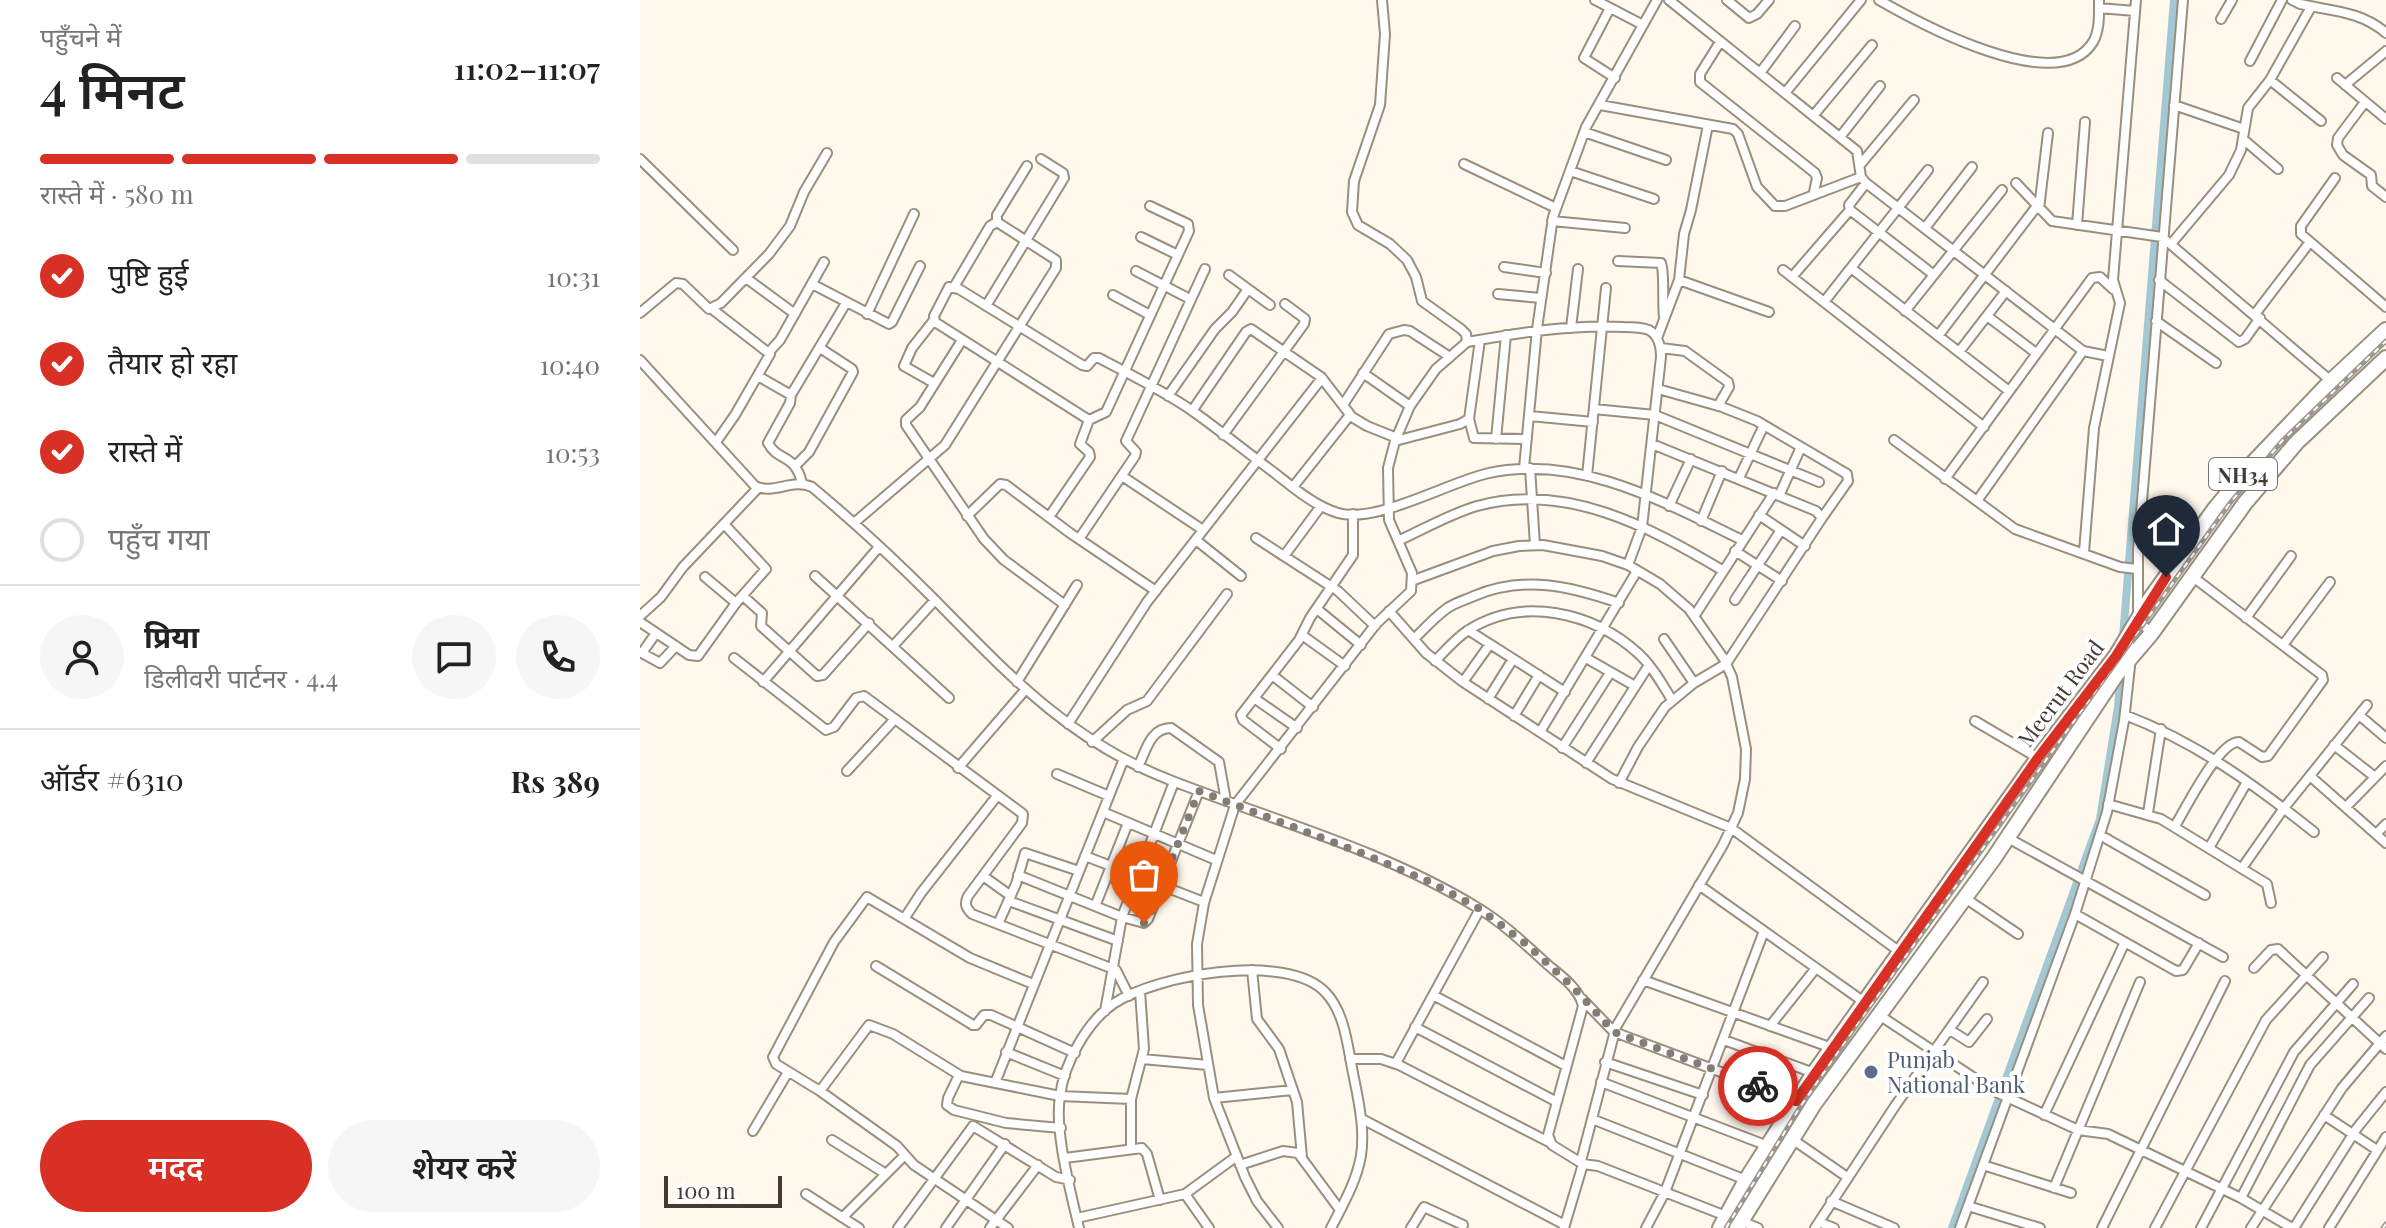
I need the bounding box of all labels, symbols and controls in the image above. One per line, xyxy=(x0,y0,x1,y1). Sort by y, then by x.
text: पहुँचने में xyxy=(40,19,122,54)
text: 11:02–11:07 xyxy=(454,48,600,88)
text: 4 मिनट xyxy=(40,53,184,122)
text: रास्ते में · 580 m xyxy=(40,176,194,211)
icon: check xyxy=(40,254,84,298)
text: पुष्टि हुई xyxy=(108,254,188,294)
text: 10:31 xyxy=(547,259,600,294)
icon: check xyxy=(40,342,84,386)
text: तैयार हो रहा xyxy=(108,342,237,382)
text: 10:40 xyxy=(539,347,600,382)
icon: check xyxy=(40,430,84,474)
text: रास्ते में xyxy=(108,430,182,470)
text: 10:53 xyxy=(545,435,600,470)
road number: NH34 xyxy=(2209,458,2277,490)
pin xyxy=(2132,495,2200,577)
icon: home xyxy=(2144,507,2188,551)
text: पहुँच गया xyxy=(108,518,210,558)
button: person xyxy=(40,615,124,699)
button: chat xyxy=(412,615,496,699)
button: phone xyxy=(516,615,600,699)
text: प्रिया xyxy=(144,616,199,656)
street label: Meerut Road xyxy=(2010,633,2110,753)
text: डिलीवरी पार्टनर · 4.4 xyxy=(144,660,338,695)
text: ऑर्डर #6310 xyxy=(40,759,184,799)
text: Rs 389 xyxy=(511,761,600,801)
pin xyxy=(1110,841,1178,923)
icon: bag xyxy=(1122,853,1166,897)
place label: Punjab National Bank xyxy=(1887,1044,2025,1099)
courier xyxy=(1718,1046,1798,1126)
marker: Punjab National Bank xyxy=(1862,1063,1880,1081)
icon: bike xyxy=(1736,1064,1780,1108)
button: मदद xyxy=(40,1120,312,1212)
button: शेयर करें xyxy=(328,1120,600,1212)
scale bar xyxy=(664,1172,782,1208)
text: 100 m xyxy=(676,1175,736,1205)

